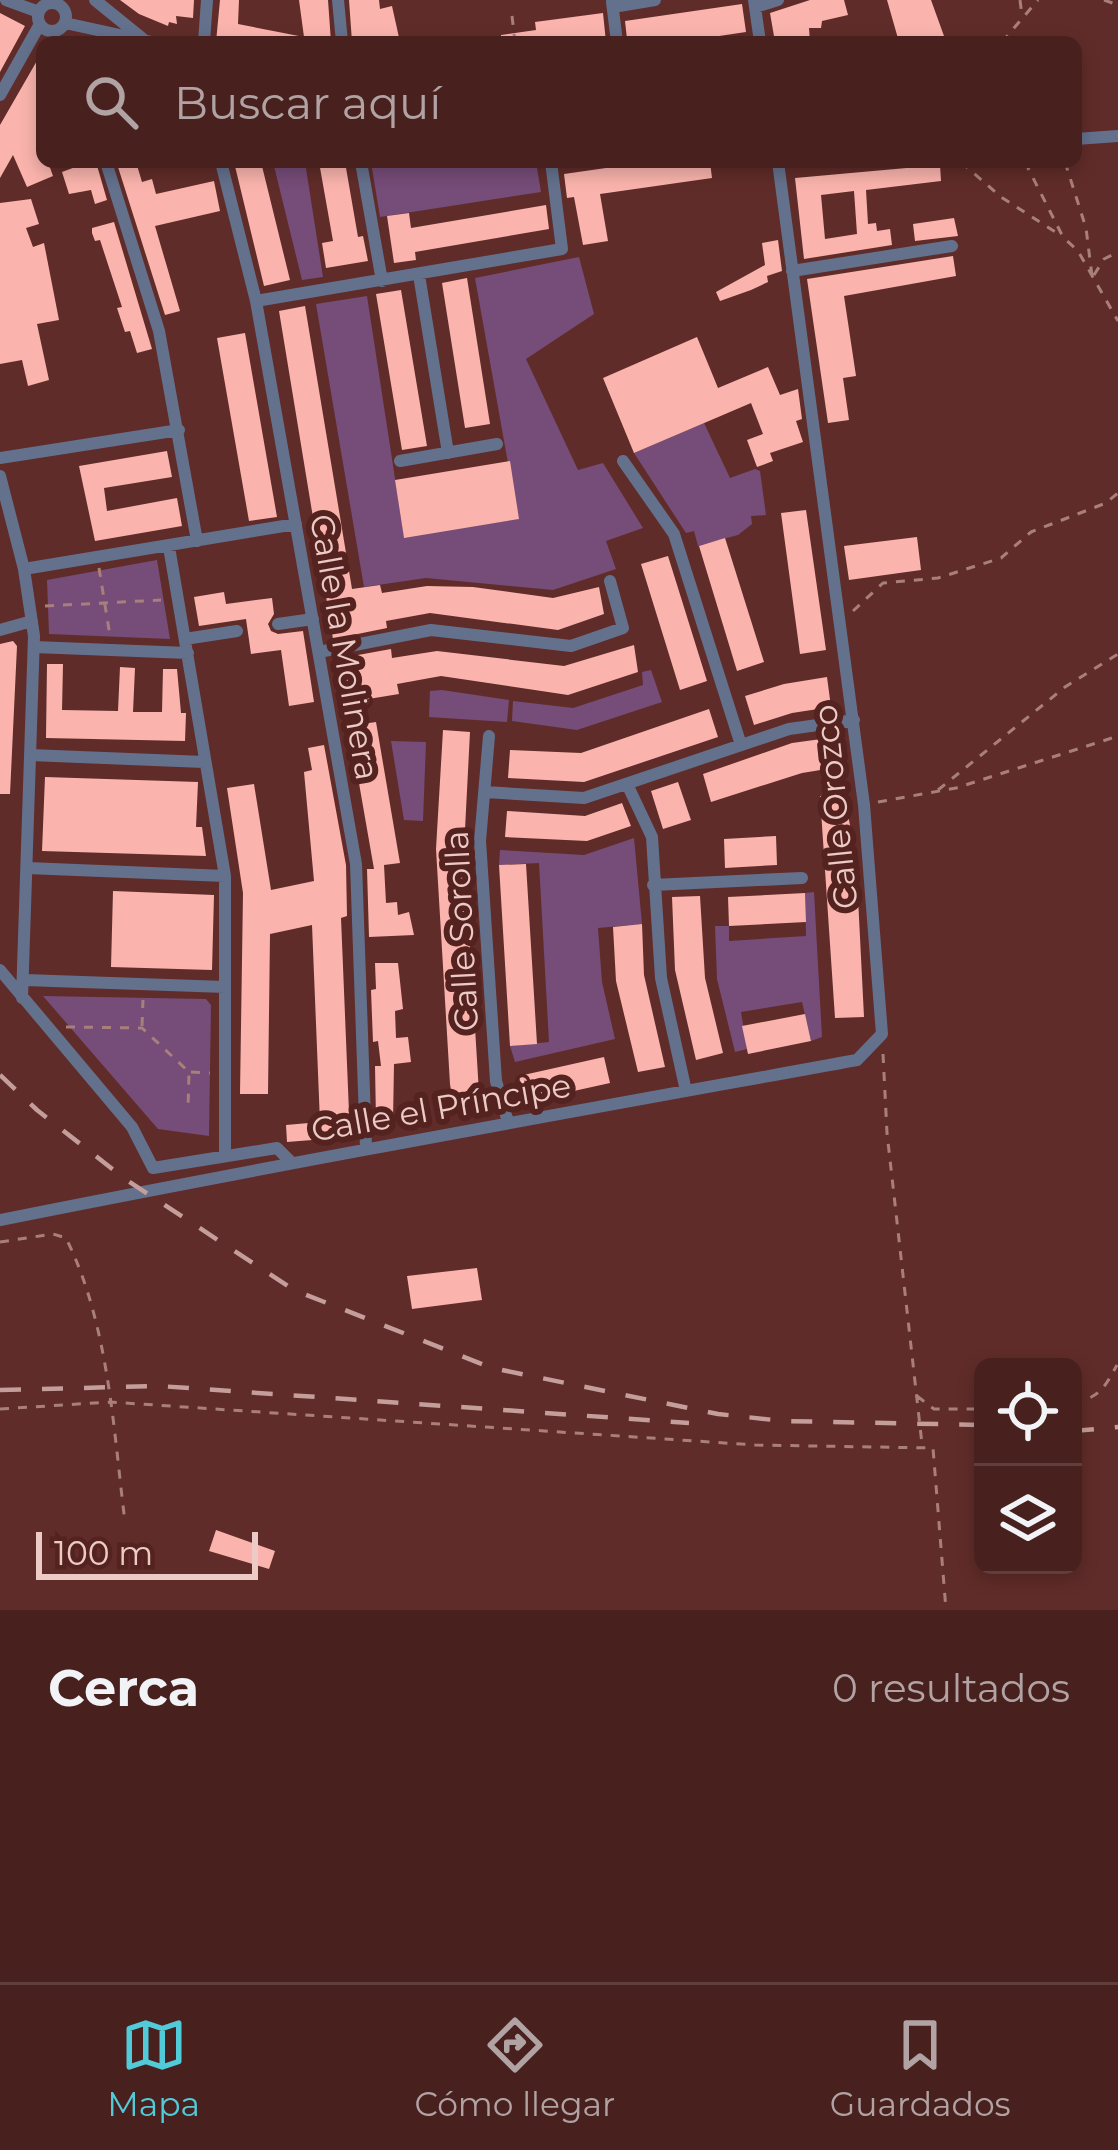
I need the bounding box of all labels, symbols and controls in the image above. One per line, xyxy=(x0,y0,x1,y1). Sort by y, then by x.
search box xyxy=(36,36,1082,168)
icon: search xyxy=(78,69,144,135)
text: Buscar aquí xyxy=(174,75,441,130)
street label: Calle la Molinera xyxy=(302,511,388,783)
street label: Calle Orozco xyxy=(804,703,866,911)
street label: Calle Sorolla xyxy=(436,830,486,1032)
street label: Calle el Príncipe xyxy=(308,1064,574,1150)
map controls xyxy=(974,1358,1082,1574)
button: locate xyxy=(974,1358,1082,1466)
button: layers xyxy=(974,1466,1082,1574)
scale bar xyxy=(36,1526,258,1579)
text: 100 m xyxy=(54,1533,153,1573)
text: Cerca xyxy=(48,1657,199,1719)
text: 0 resultados xyxy=(832,1664,1070,1712)
tab: Mapa xyxy=(107,2012,200,2124)
tab: Cómo llegar xyxy=(415,2012,615,2124)
tab: Guardados xyxy=(830,2012,1011,2124)

